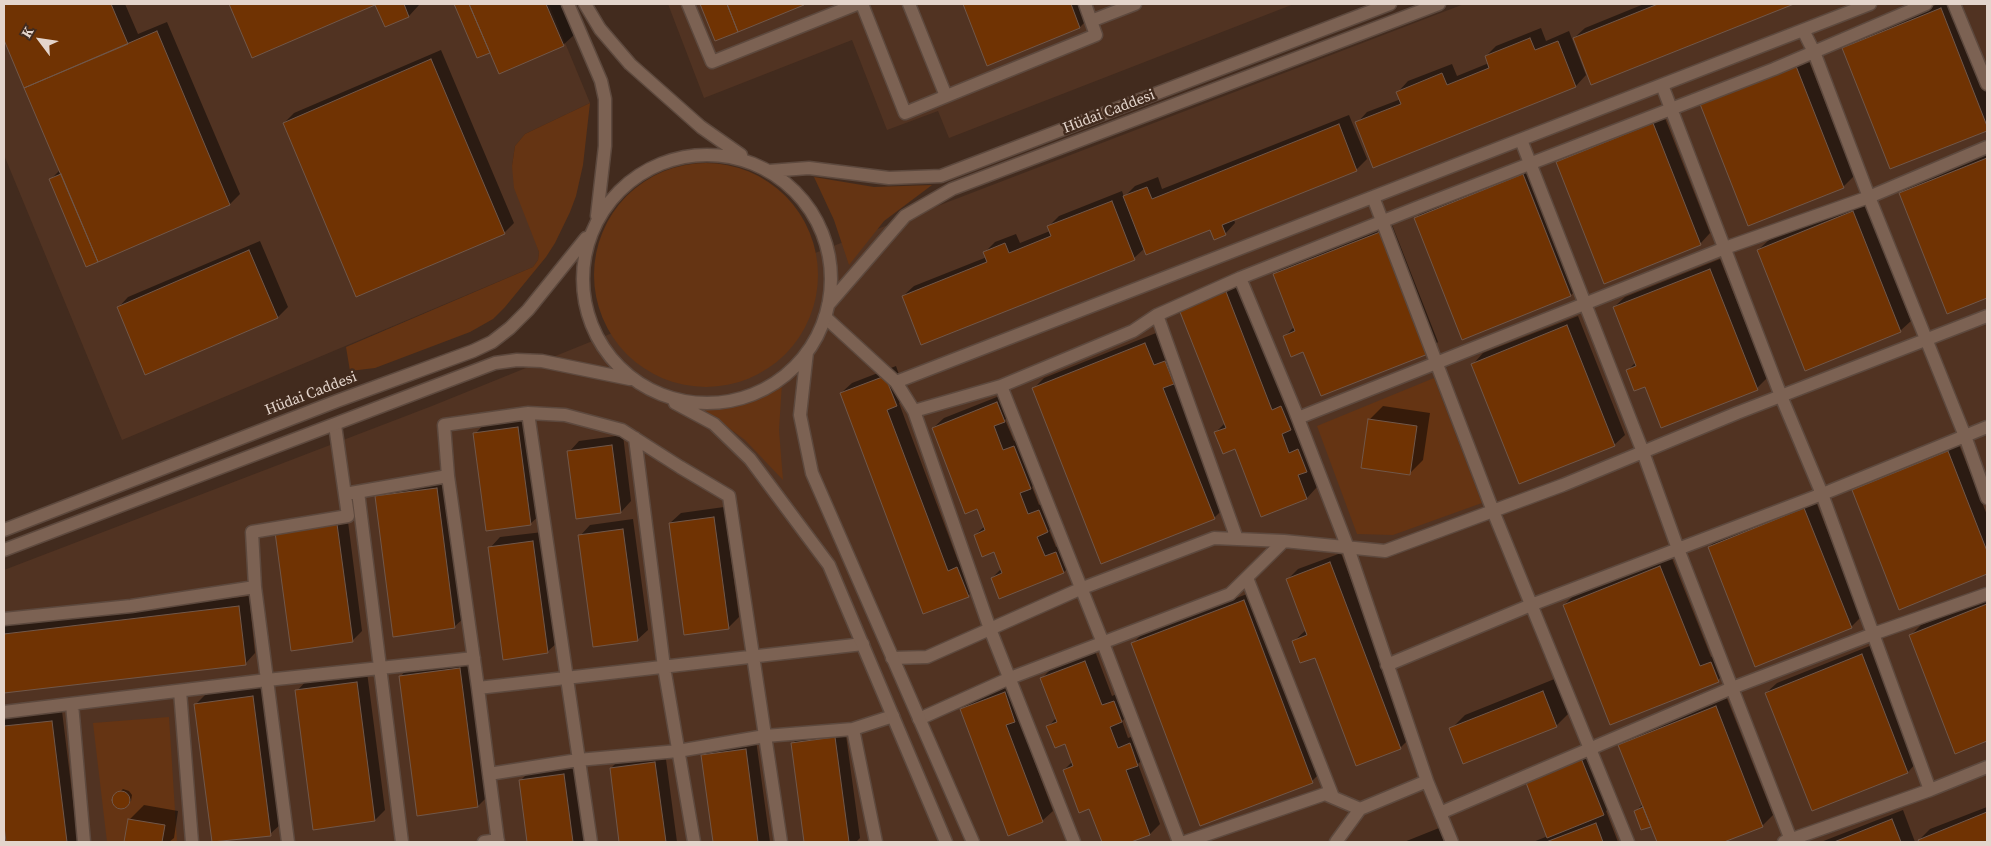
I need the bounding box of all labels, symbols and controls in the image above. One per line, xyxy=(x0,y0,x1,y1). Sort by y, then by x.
north arrow xyxy=(15,15,65,65)
text: K xyxy=(16,23,38,42)
street label: Hüdai Caddesi xyxy=(1061,86,1157,138)
street label: Hüdai Caddesi xyxy=(263,368,359,420)

